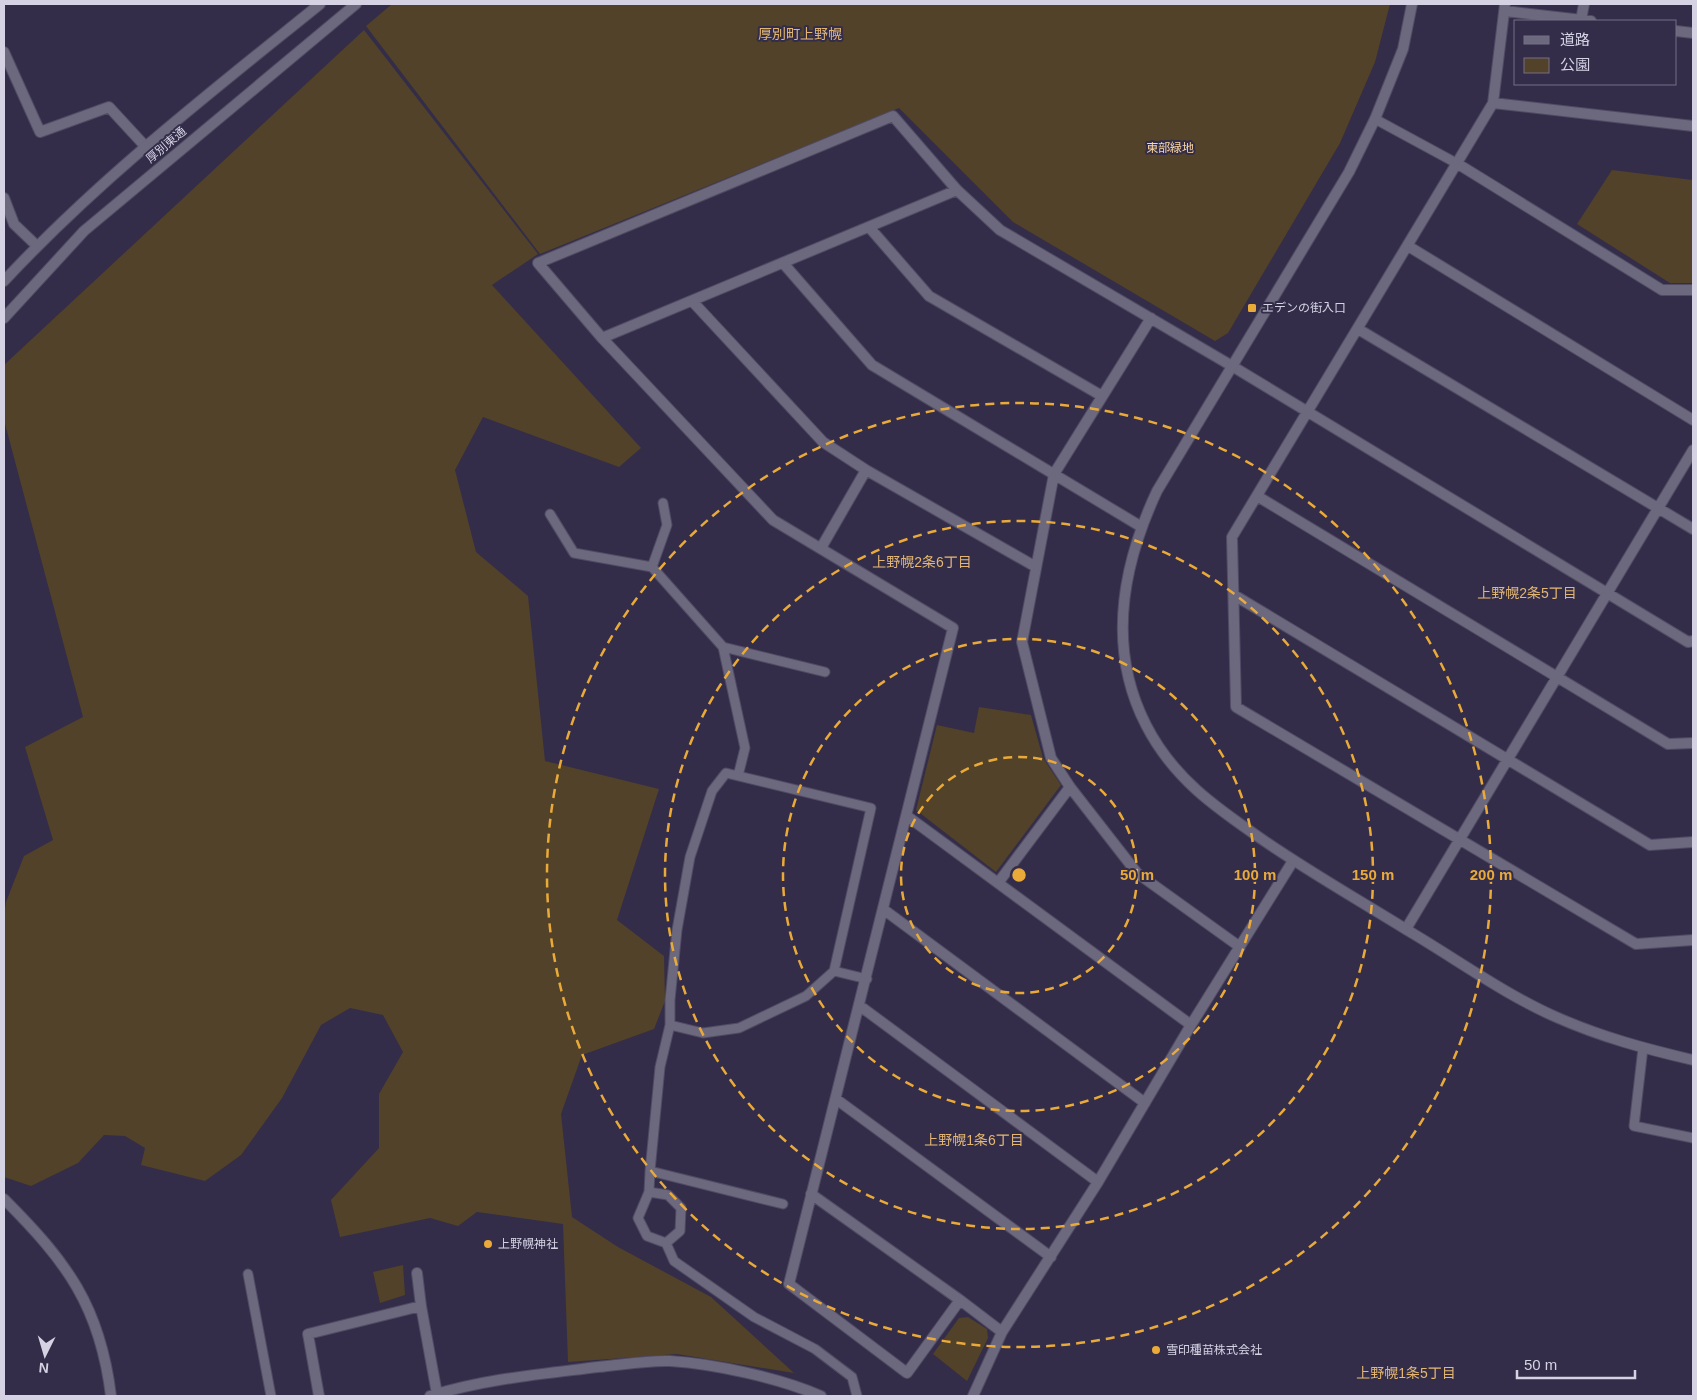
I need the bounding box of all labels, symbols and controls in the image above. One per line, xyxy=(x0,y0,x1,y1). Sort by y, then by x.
legend xyxy=(1514,20,1677,85)
district label: 厚別町上野幌 xyxy=(758,26,842,42)
text: 道路 xyxy=(1560,31,1590,48)
text: 公園 xyxy=(1560,56,1590,73)
street label: 厚別東通 xyxy=(143,124,189,166)
park label: 東部緑地 xyxy=(1146,141,1194,155)
place label: エデンの街入口 xyxy=(1262,301,1346,315)
marker: エデンの街入口 xyxy=(1246,302,1258,314)
district label: 上野幌2条6丁目 xyxy=(872,554,972,570)
district label: 上野幌2条5丁目 xyxy=(1477,585,1577,601)
centre of rings xyxy=(1010,866,1028,884)
text: 50 m xyxy=(1120,866,1154,883)
text: 100 m xyxy=(1234,866,1276,883)
text: 150 m xyxy=(1352,866,1394,883)
text: 200 m xyxy=(1470,866,1512,883)
district label: 上野幌1条6丁目 xyxy=(924,1132,1024,1148)
place label: 上野幌神社 xyxy=(498,1237,558,1251)
marker: 上野幌神社 xyxy=(482,1238,494,1250)
north arrow xyxy=(20,1330,70,1380)
place label: 雪印種苗株式会社 xyxy=(1166,1343,1262,1357)
marker: 雪印種苗株式会社 xyxy=(1150,1344,1162,1356)
scale bar xyxy=(1517,1348,1634,1380)
text: 50 m xyxy=(1524,1356,1557,1373)
text: N xyxy=(38,1360,50,1376)
district label: 上野幌1条5丁目 xyxy=(1356,1365,1456,1381)

